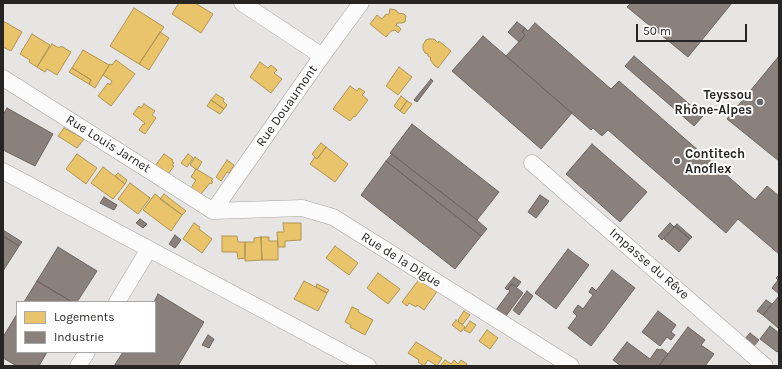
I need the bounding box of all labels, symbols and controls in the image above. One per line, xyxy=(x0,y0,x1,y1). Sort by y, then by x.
scale bar xyxy=(638,16,749,42)
text: 50 m xyxy=(643,24,671,38)
street label: Rue Douaumont xyxy=(253,62,321,150)
place label: Teyssou Rhône-Alpes xyxy=(675,87,752,118)
marker: Teyssou Rhône-Alpes xyxy=(755,97,765,107)
street label: Rue Louis Jarnet xyxy=(63,112,153,176)
place label: Contitech Anoflex xyxy=(685,146,745,177)
marker: Contitech Anoflex xyxy=(672,156,682,166)
street label: Impasse du Rêve xyxy=(606,225,692,303)
street label: Rue de la Digue xyxy=(358,229,444,291)
legend xyxy=(16,301,156,353)
text: Logements xyxy=(54,310,115,324)
text: Industrie xyxy=(54,330,104,344)

